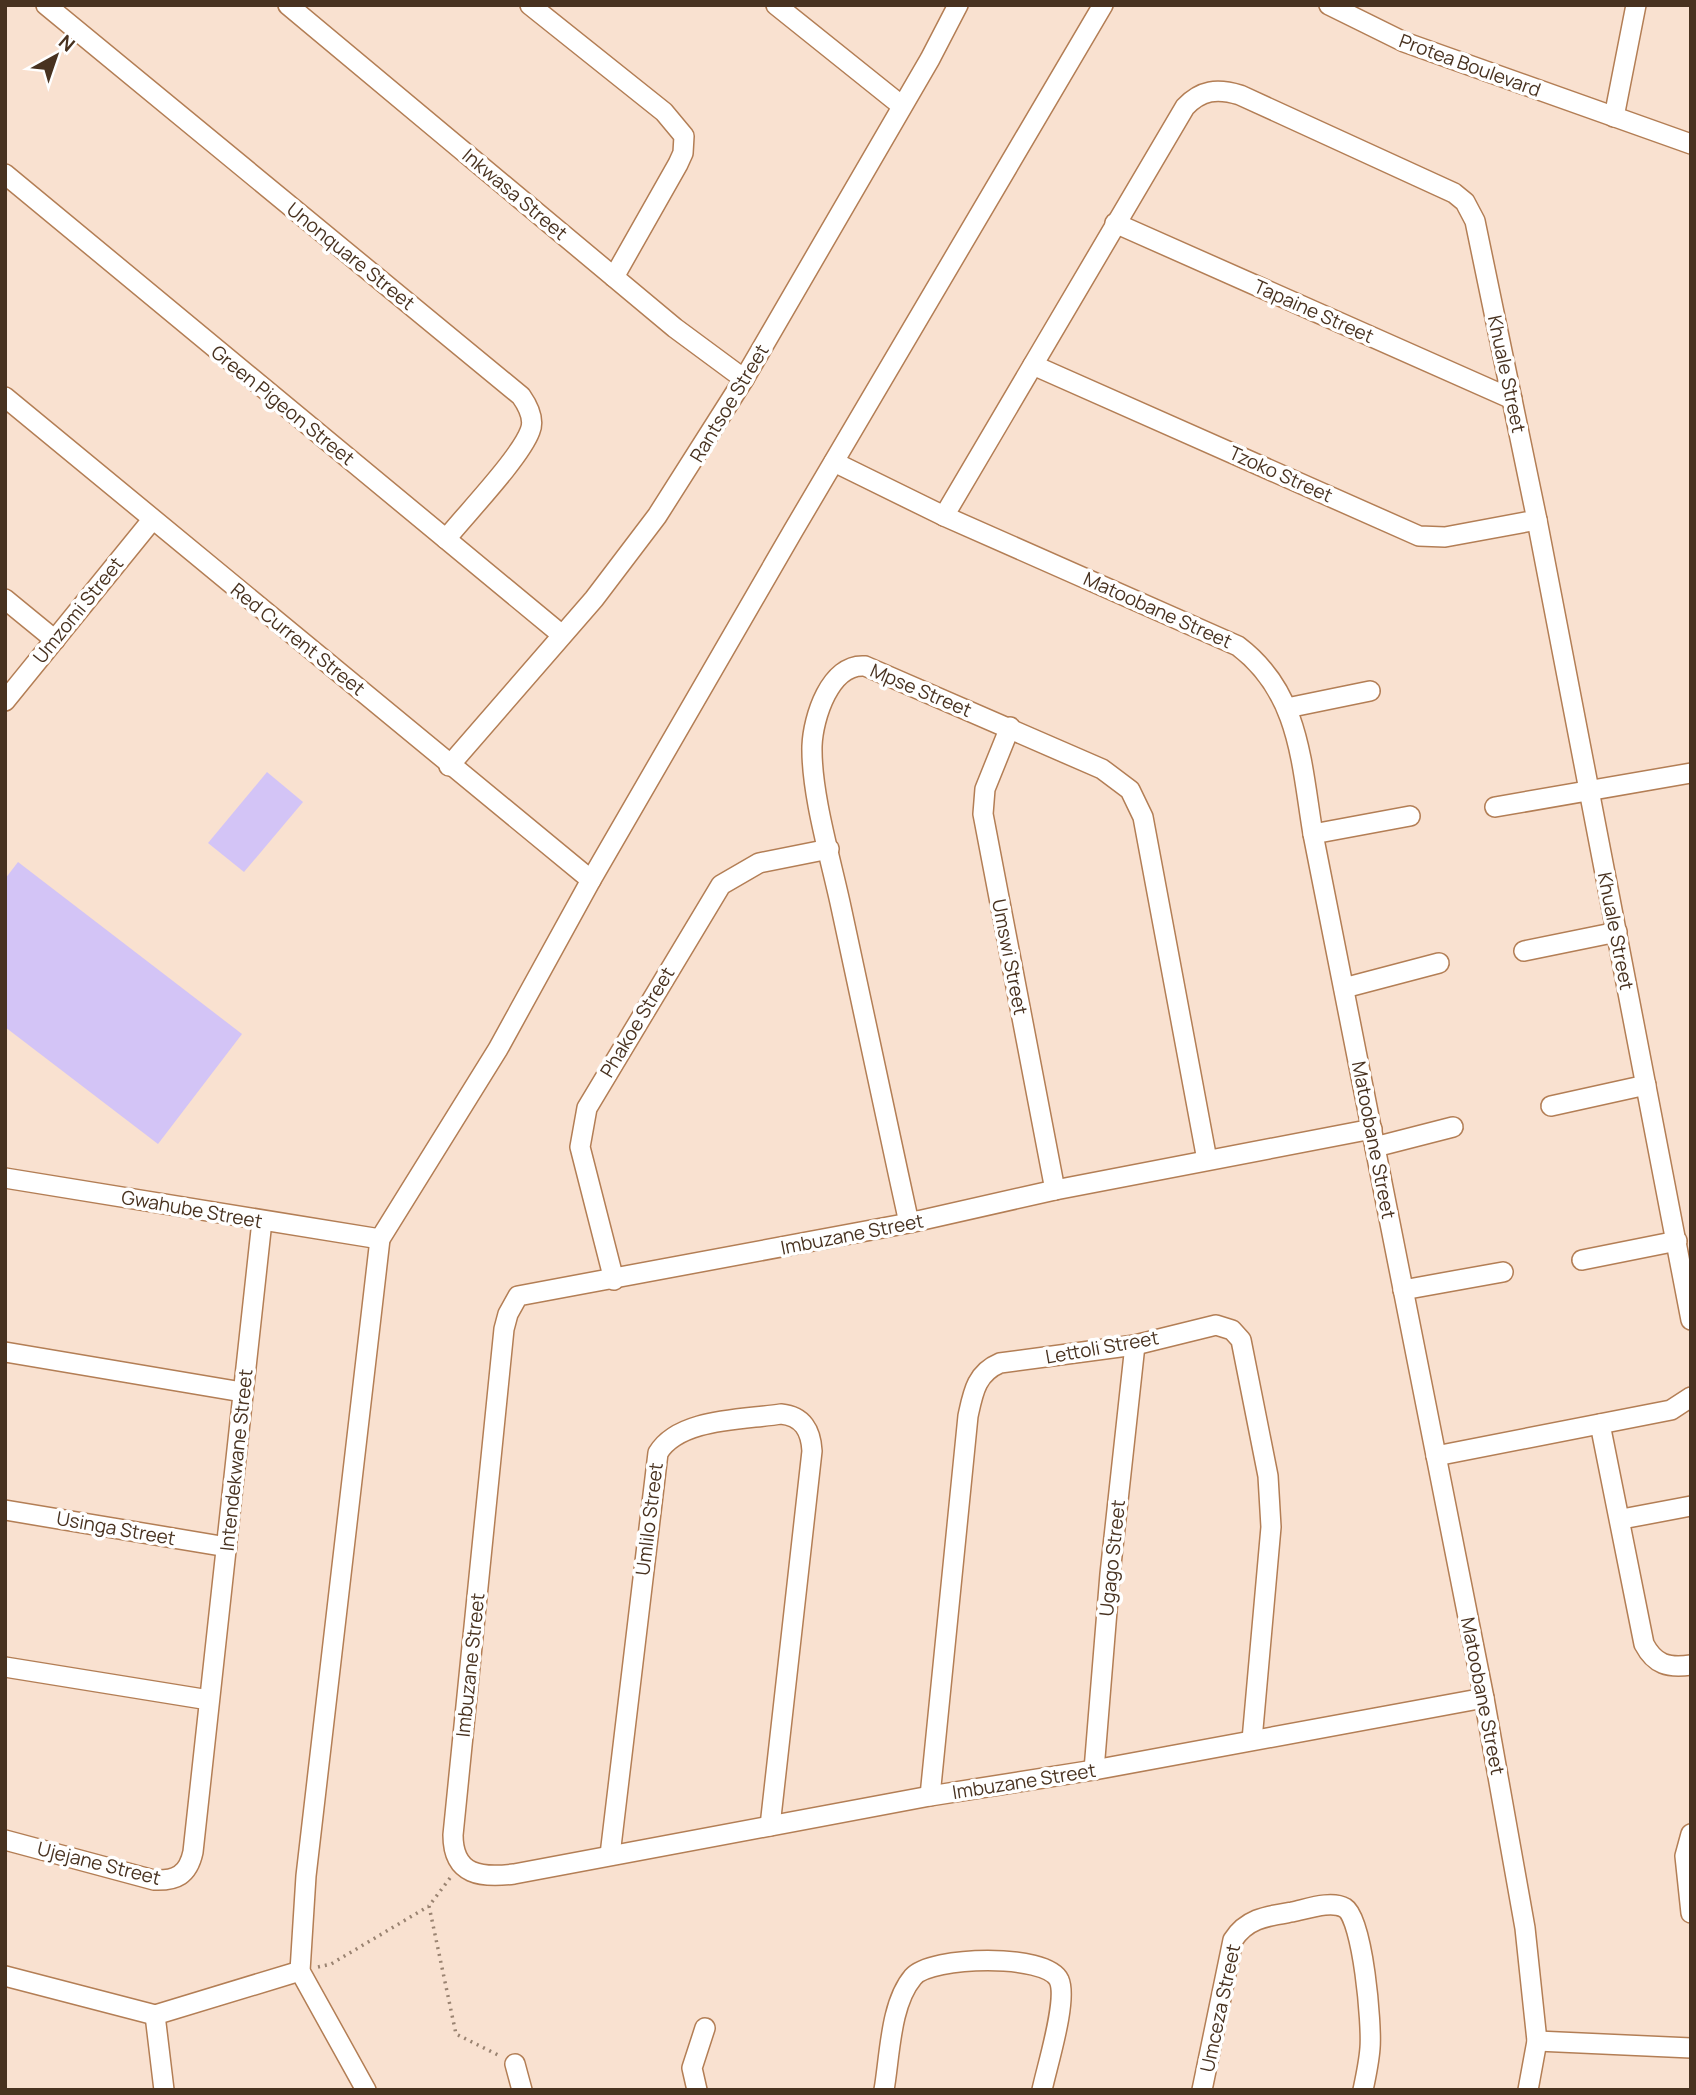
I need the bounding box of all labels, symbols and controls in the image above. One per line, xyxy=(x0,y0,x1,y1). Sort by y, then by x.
north arrow xyxy=(21,21,91,91)
street label: Protea Boulevard xyxy=(1396,27,1544,103)
text: N xyxy=(53,29,81,57)
street label: Inkwasa Street xyxy=(457,142,573,246)
street label: Unonquare Street xyxy=(282,196,420,316)
street label: Tapaine Street xyxy=(1250,273,1378,349)
street label: Khuale Street xyxy=(1482,313,1532,435)
street label: Green Pigeon Street xyxy=(206,339,360,471)
street label: Rantsoe Street xyxy=(684,339,774,467)
street label: Tzoko Street xyxy=(1225,440,1337,508)
street label: Umzomi Street xyxy=(27,551,129,669)
street label: Matoobane Street xyxy=(1080,566,1236,654)
street label: Red Current Street xyxy=(225,577,371,701)
street label: Mpse Street xyxy=(866,657,976,723)
street label: Khuale Street xyxy=(1592,870,1640,992)
street label: Umswi Street xyxy=(986,897,1034,1017)
street label: Phakoe Street xyxy=(594,962,680,1082)
street label: Matoobane Street xyxy=(1346,1059,1402,1221)
street label: Gwahube Street xyxy=(120,1184,264,1234)
street label: Imbuzane Street xyxy=(778,1207,926,1261)
street label: Lettoli Street xyxy=(1043,1324,1161,1370)
street label: Intendekwane Street xyxy=(213,1368,259,1552)
street label: Umlilo Street xyxy=(629,1461,669,1577)
street label: Ugago Street xyxy=(1093,1498,1131,1618)
street label: Usinga Street xyxy=(54,1505,178,1551)
street label: Imbuzane Street xyxy=(449,1592,491,1738)
street label: Matoobane Street xyxy=(1455,1615,1511,1777)
street label: Imbuzane Street xyxy=(950,1757,1098,1805)
street label: Ujejane Street xyxy=(35,1835,163,1891)
street label: Umceza Street xyxy=(1194,1942,1246,2074)

